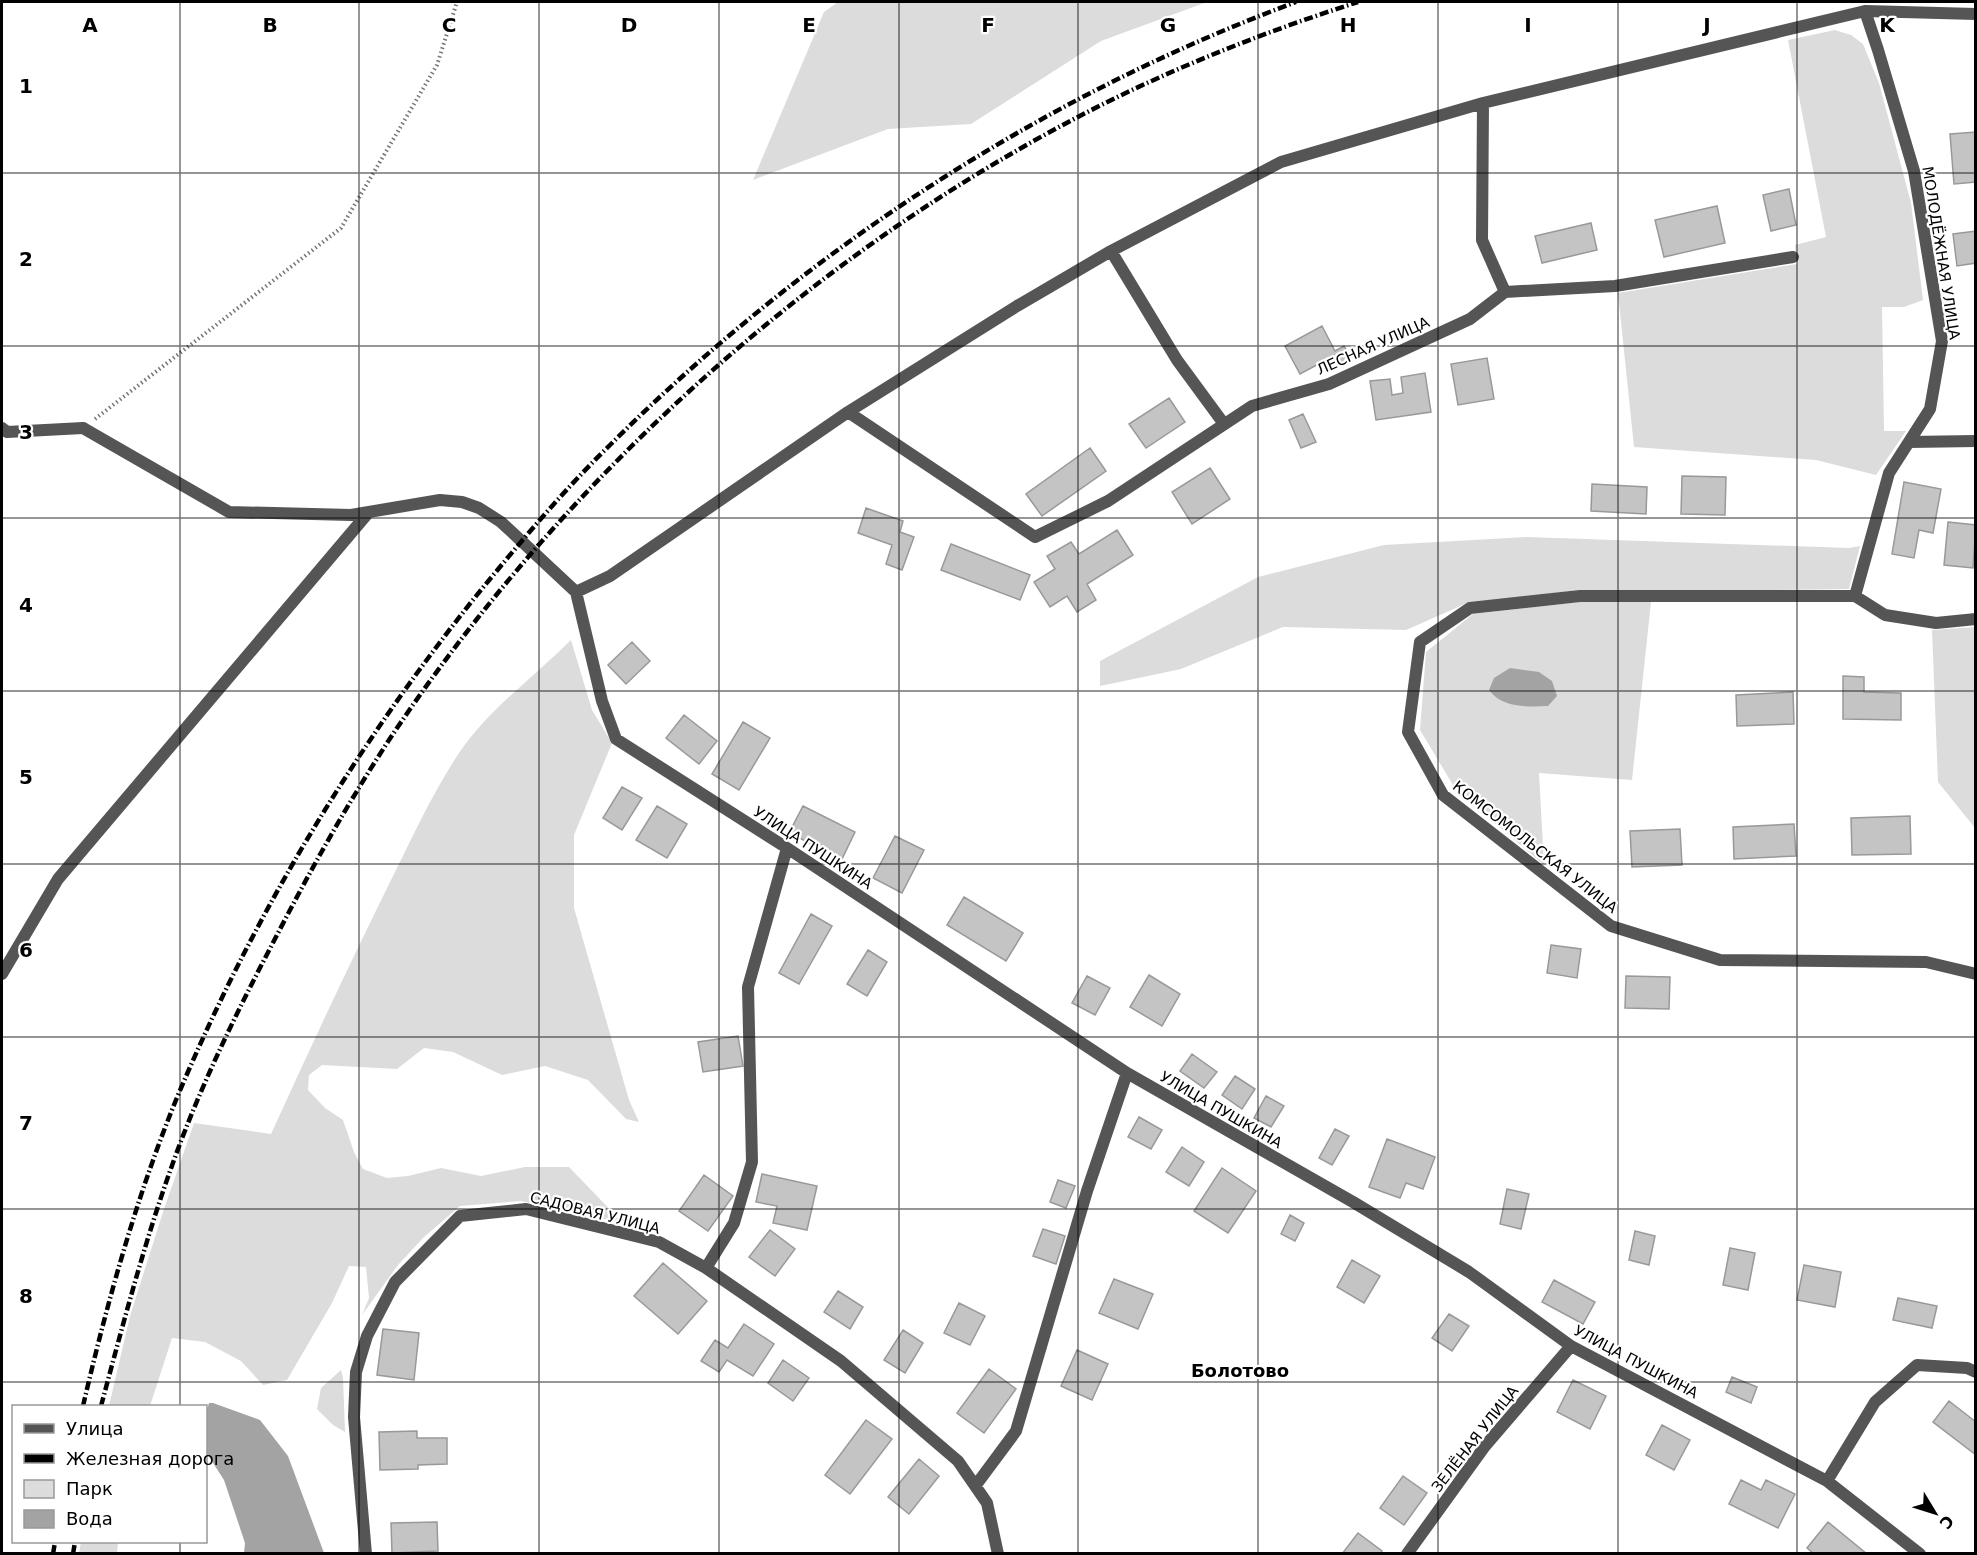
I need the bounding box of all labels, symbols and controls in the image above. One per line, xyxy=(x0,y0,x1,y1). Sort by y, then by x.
text: A xyxy=(82,13,98,37)
text: B xyxy=(262,13,278,37)
text: C xyxy=(442,13,456,37)
text: D xyxy=(621,13,637,37)
text: E xyxy=(802,13,816,37)
text: F xyxy=(981,13,995,37)
text: G xyxy=(1160,13,1176,37)
text: H xyxy=(1340,13,1356,37)
text: I xyxy=(1524,13,1532,37)
text: J xyxy=(1701,13,1711,37)
text: K xyxy=(1879,13,1896,37)
text: 1 xyxy=(19,74,33,98)
street label: МОЛОДЁЖНАЯ УЛИЦА xyxy=(1918,165,1965,342)
text: 2 xyxy=(19,247,33,271)
street label: ЛЕСНАЯ УЛИЦА xyxy=(1314,313,1433,379)
text: 3 xyxy=(19,420,33,444)
text: 4 xyxy=(19,593,33,617)
text: 5 xyxy=(19,765,33,789)
street label: КОМСОМОЛЬСКАЯ УЛИЦА xyxy=(1449,777,1622,917)
street label: УЛИЦА ПУШКИНА xyxy=(750,803,876,894)
text: 6 xyxy=(19,938,33,962)
street label: УЛИЦА ПУШКИНА xyxy=(1157,1068,1286,1153)
text: 7 xyxy=(19,1111,33,1135)
street label: САДОВАЯ УЛИЦА xyxy=(528,1188,663,1238)
text: 8 xyxy=(19,1284,33,1308)
street label: УЛИЦА ПУШКИНА xyxy=(1571,1322,1702,1403)
district label: Болотово xyxy=(1191,1360,1289,1381)
street label: ЗЕЛЁНАЯ УЛИЦА xyxy=(1427,1381,1523,1496)
legend xyxy=(12,1405,207,1543)
text: Улица xyxy=(66,1418,123,1439)
text: Железная дорога xyxy=(66,1448,234,1469)
text: Парк xyxy=(66,1478,113,1499)
north arrow xyxy=(1905,1483,1965,1543)
text: Вода xyxy=(66,1508,113,1529)
text: С xyxy=(1935,1511,1958,1532)

